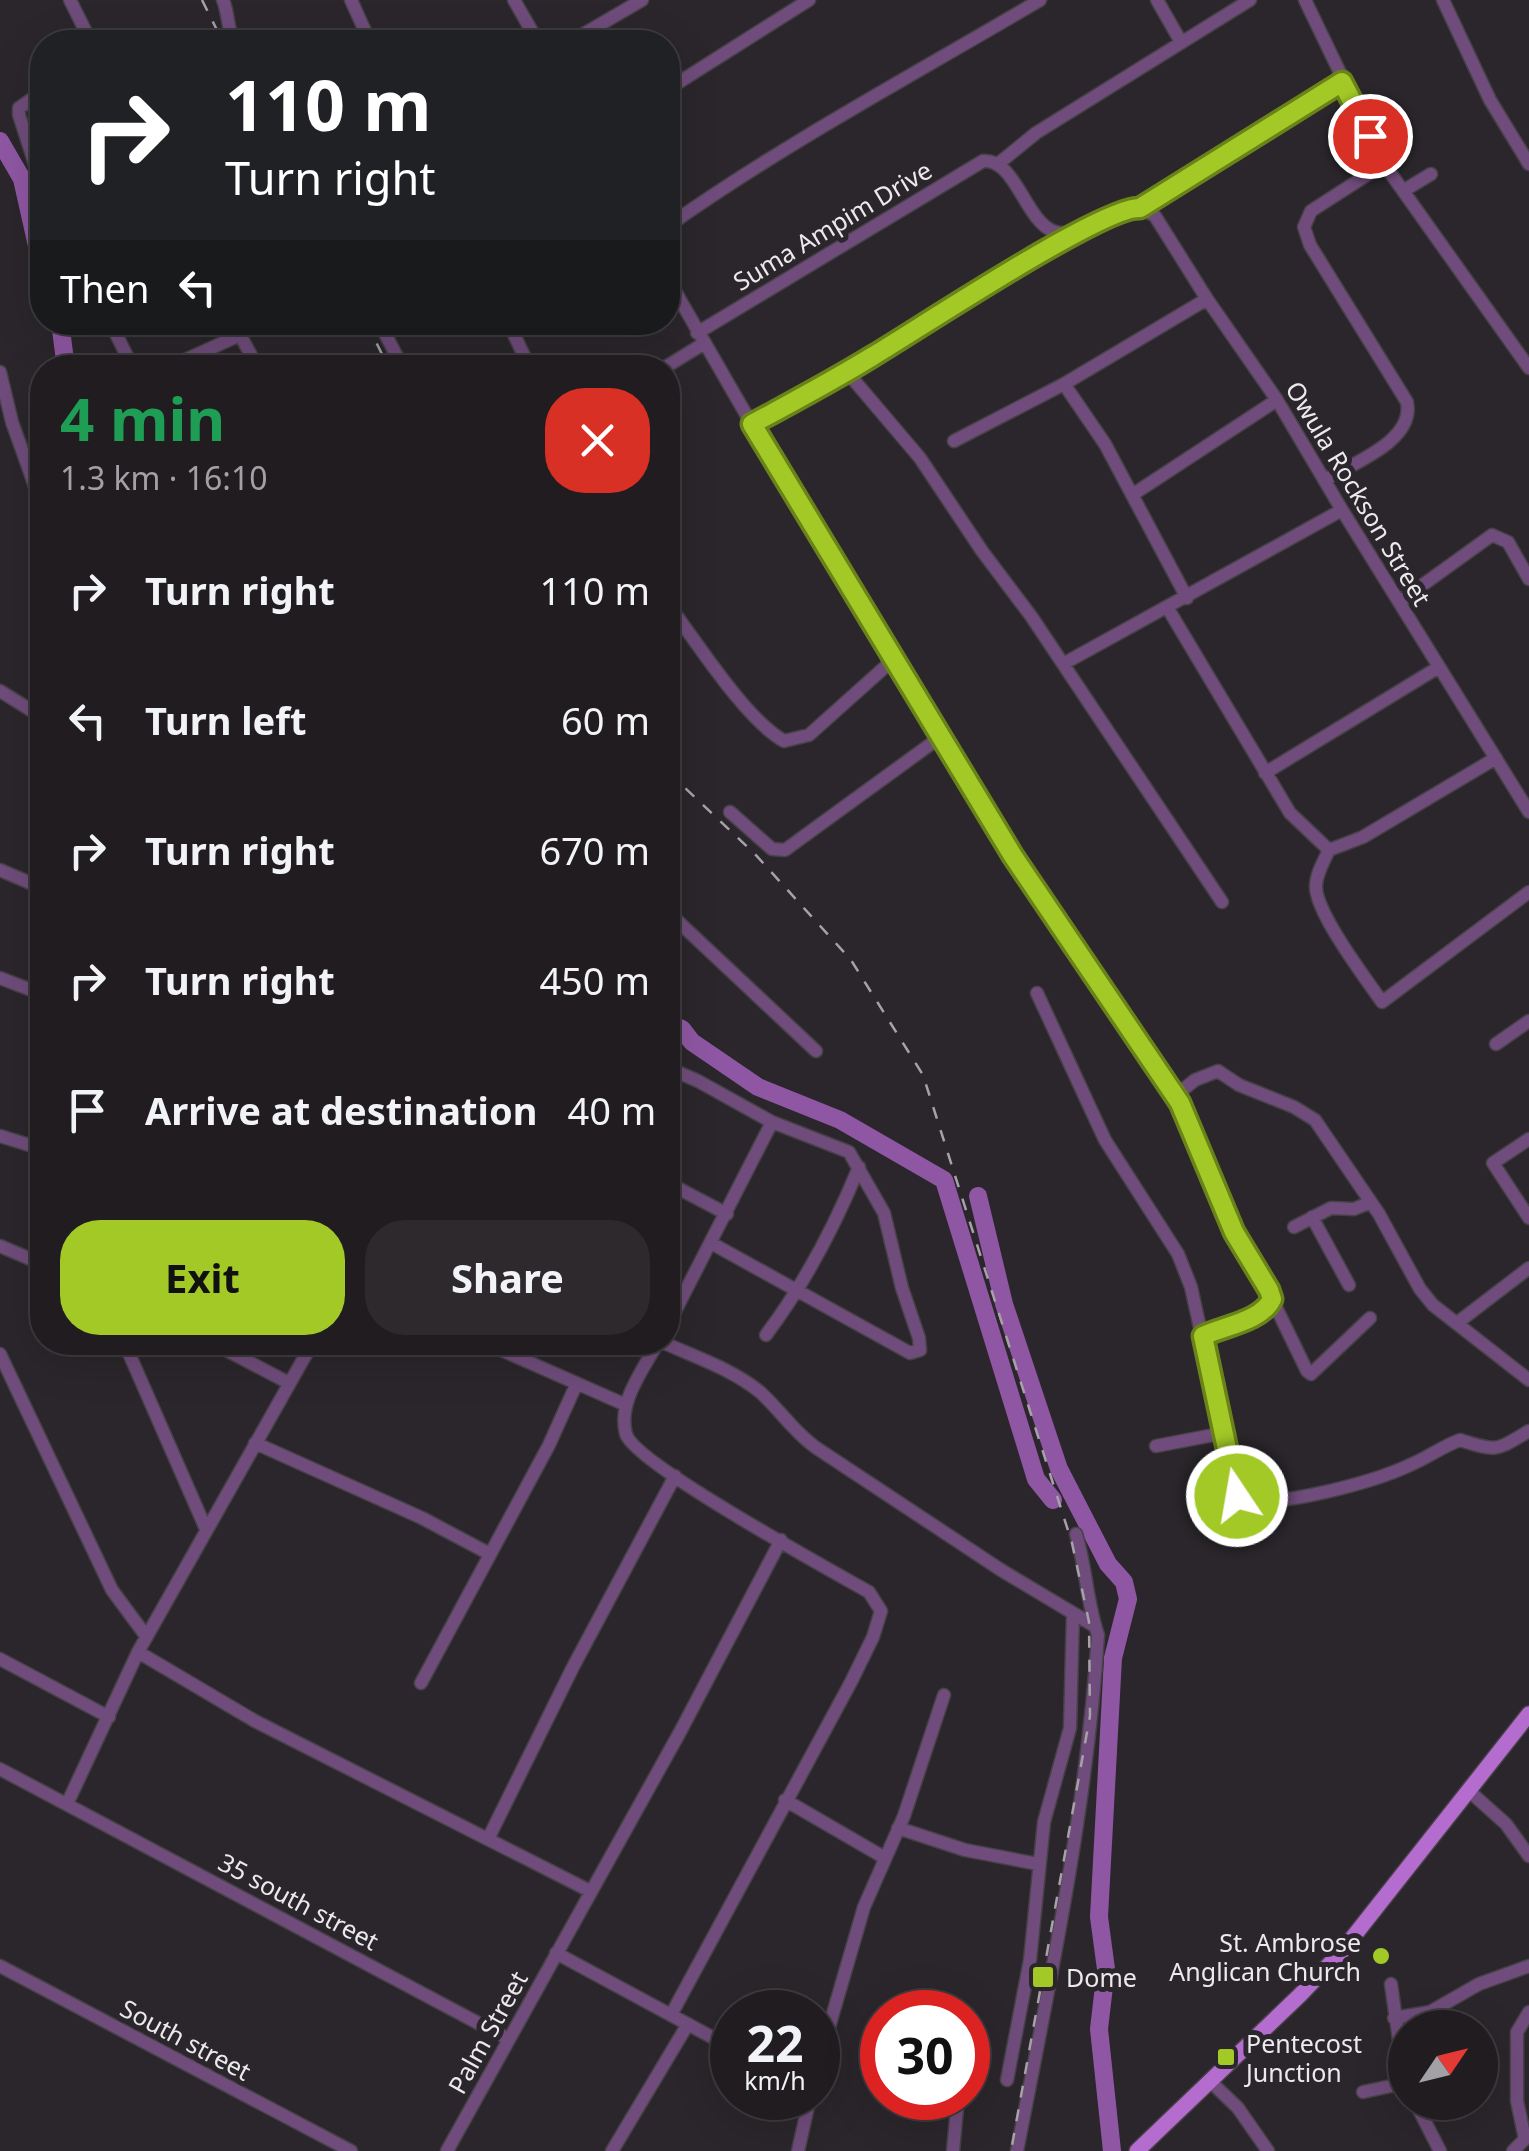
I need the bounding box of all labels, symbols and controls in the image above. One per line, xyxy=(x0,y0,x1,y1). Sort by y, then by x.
text: 110 m xyxy=(225,56,432,152)
icon: right xyxy=(60,70,190,200)
pin xyxy=(1328,94,1413,179)
icon: arrive xyxy=(1343,109,1398,164)
text: Turn right xyxy=(225,147,436,208)
street label: Suma Ampim Drive xyxy=(726,152,938,298)
icon: left xyxy=(170,260,225,315)
text: Then xyxy=(60,262,150,314)
street label: Owula Rockson Street xyxy=(1278,374,1440,612)
text: 4 min xyxy=(60,377,225,459)
button: close xyxy=(545,388,650,493)
text: 1.3 km · 16:10 xyxy=(60,456,268,499)
icon: right xyxy=(60,563,115,618)
text: Turn right xyxy=(145,564,335,616)
text: 110 m xyxy=(539,564,650,616)
icon: left xyxy=(60,693,115,748)
text: Turn left xyxy=(145,694,307,746)
text: 60 m xyxy=(561,694,650,746)
icon: right xyxy=(60,823,115,878)
text: Turn right xyxy=(145,824,335,876)
text: 670 m xyxy=(539,824,650,876)
icon: right xyxy=(60,953,115,1008)
text: Turn right xyxy=(145,954,335,1006)
text: 450 m xyxy=(539,954,650,1006)
icon: arrive xyxy=(60,1083,115,1138)
text: Arrive at destination xyxy=(145,1084,537,1136)
text: 40 m xyxy=(567,1084,656,1136)
button: Exit xyxy=(60,1220,345,1335)
button: Share xyxy=(365,1220,650,1335)
position arrow xyxy=(1185,1444,1289,1548)
street label: 35 south street xyxy=(213,1845,385,1957)
place label: St. Ambrose Anglican Church xyxy=(1169,1925,1361,1988)
marker: St. Ambrose Anglican Church xyxy=(1370,1945,1392,1967)
place label: Dome xyxy=(1066,1960,1137,1994)
marker: Dome xyxy=(1030,1964,1056,1990)
street label: Palm Street xyxy=(439,1965,535,2099)
street label: South street xyxy=(115,1990,257,2088)
speed limit sign: 30 xyxy=(860,1990,990,2120)
text: 22 xyxy=(746,2009,804,2077)
north arrow xyxy=(1388,2010,1498,2120)
map controls xyxy=(1388,2010,1498,2120)
place label: Pentecost Junction xyxy=(1244,2026,1362,2089)
marker: Pentecost Junction xyxy=(1215,2046,1237,2068)
text: km/h xyxy=(744,2063,806,2097)

